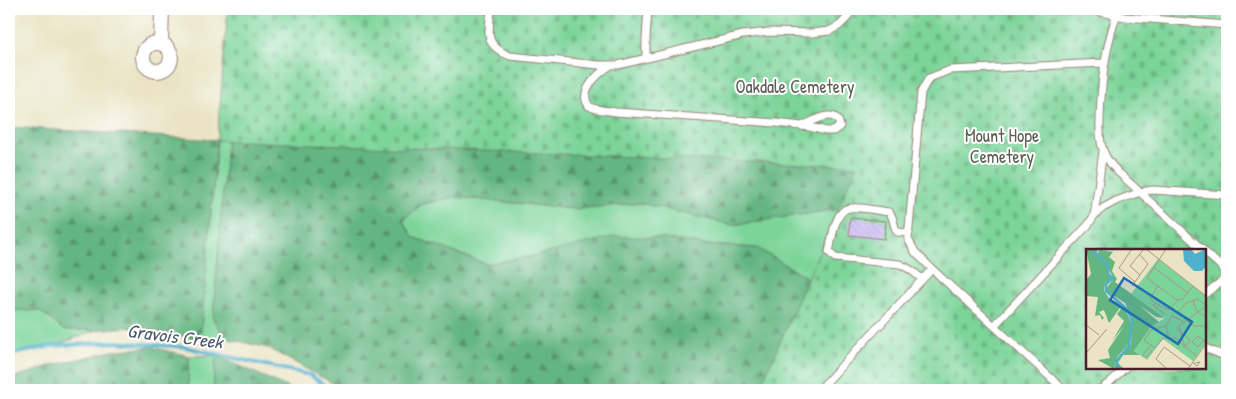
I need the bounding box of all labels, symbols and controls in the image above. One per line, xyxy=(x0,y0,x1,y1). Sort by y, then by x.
park label: Oakdale Cemetery xyxy=(735,74,855,99)
park label: Mount Hope Cemetery xyxy=(965,123,1039,169)
inset map xyxy=(1086,249,1206,369)
water label: Gravois Creek xyxy=(126,317,226,355)

